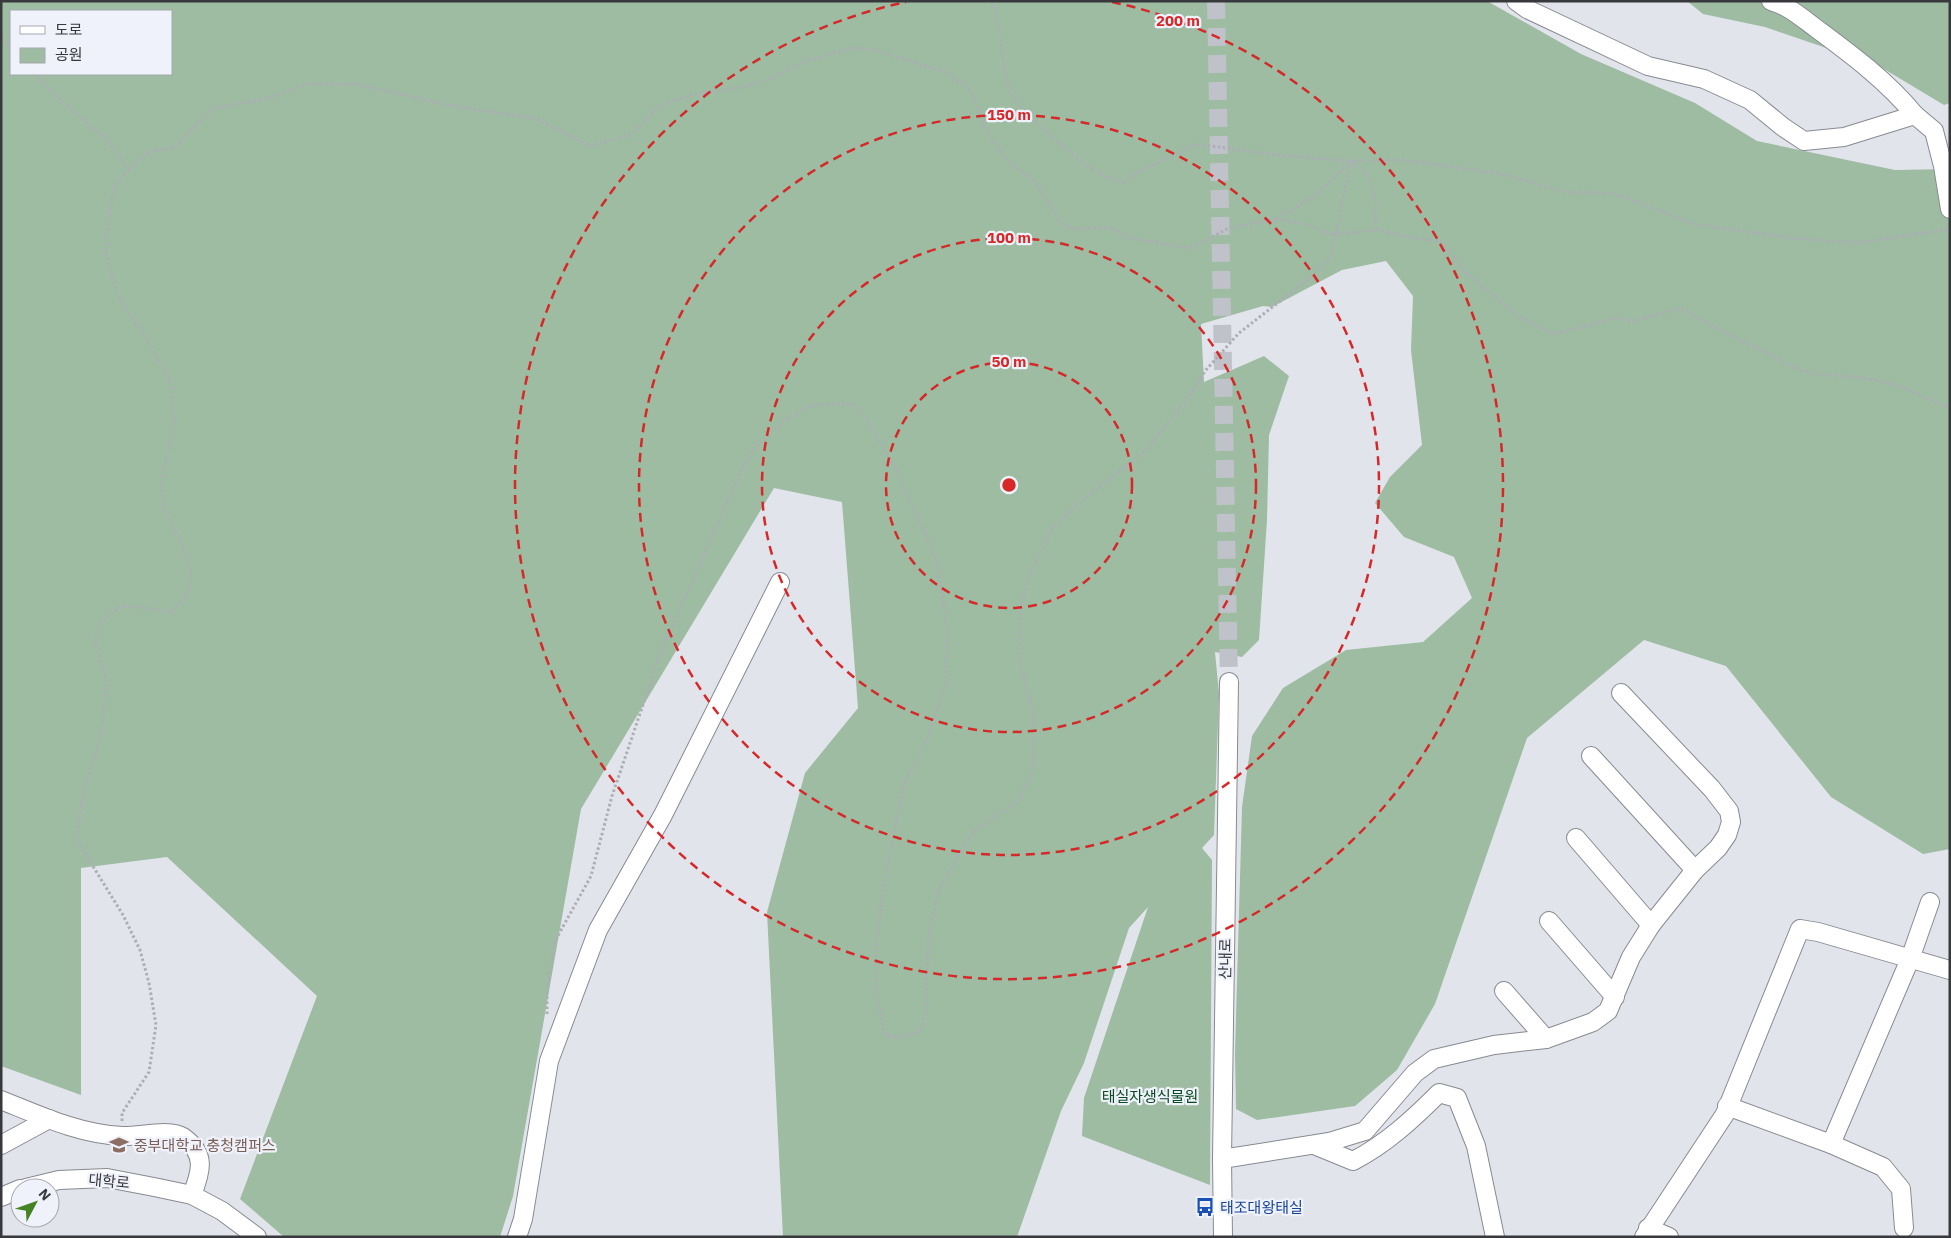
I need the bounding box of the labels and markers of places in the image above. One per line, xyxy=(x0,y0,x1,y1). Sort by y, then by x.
centre of rings xyxy=(1000,476,1018,494)
school or university icon: 중부대학교 충청캠퍼스 xyxy=(108,1134,130,1156)
place label: 중부대학교 충청캠퍼스 xyxy=(134,1136,276,1155)
bus stop icon: 태조대왕태실 xyxy=(1194,1196,1216,1218)
place label: 태조대왕태실 xyxy=(1220,1198,1303,1217)

